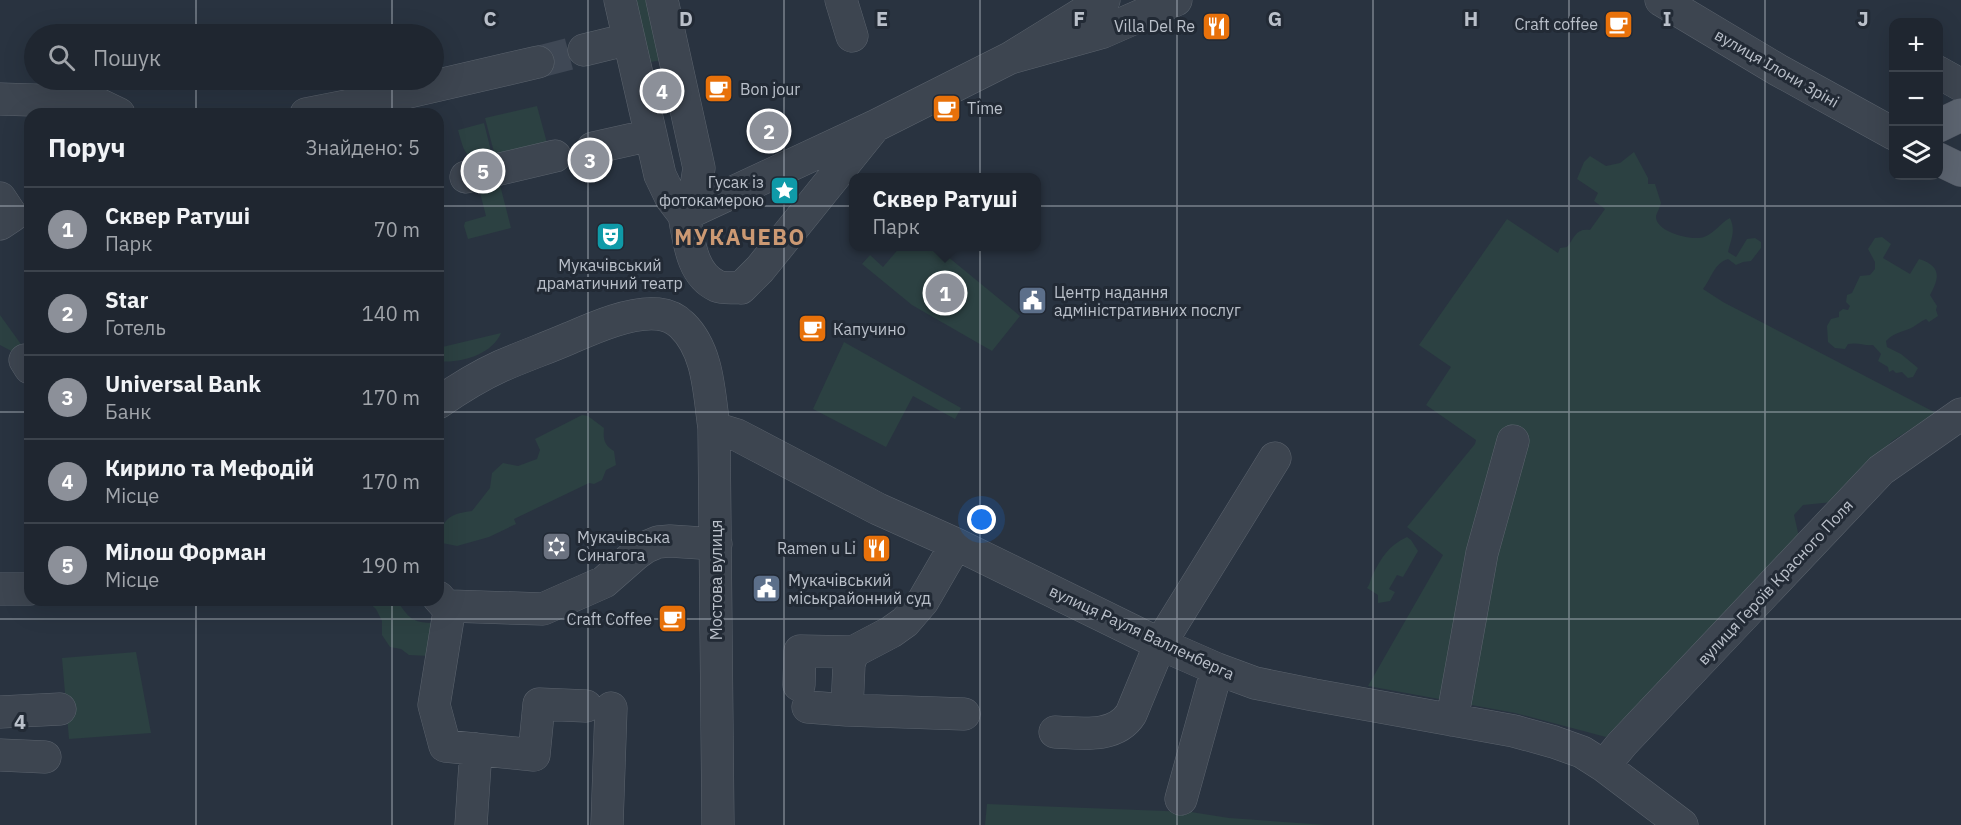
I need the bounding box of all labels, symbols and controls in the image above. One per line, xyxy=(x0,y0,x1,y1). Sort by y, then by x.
text: C xyxy=(483,5,497,32)
text: D xyxy=(679,5,693,32)
text: E xyxy=(876,5,888,32)
text: F xyxy=(1073,5,1085,32)
text: G xyxy=(1268,5,1282,32)
text: H xyxy=(1464,5,1478,32)
text: I xyxy=(1663,5,1671,32)
text: J xyxy=(1857,5,1869,32)
cafe icon: Craft coffee xyxy=(1603,8,1635,40)
restaurant icon: Villa Del Re xyxy=(1200,10,1232,42)
place label: Craft coffee xyxy=(1514,14,1598,34)
place label: Villa Del Re xyxy=(1114,16,1195,36)
map controls xyxy=(1889,18,1943,180)
button: + xyxy=(1889,18,1943,72)
search box xyxy=(24,24,444,90)
street label: вулиця Ілони Зріні xyxy=(1711,24,1843,112)
icon: search xyxy=(45,41,78,74)
text: Пошук xyxy=(93,43,161,72)
pin: 4 xyxy=(642,68,682,113)
button: − xyxy=(1889,72,1943,126)
cafe icon: Bon jour xyxy=(703,73,735,105)
place label: Bon jour xyxy=(740,79,800,99)
cafe icon: Time xyxy=(930,92,962,124)
place label: Time xyxy=(967,98,1003,118)
pin: 2 xyxy=(750,108,788,154)
button: layers xyxy=(1889,126,1943,180)
text: Поруч xyxy=(48,130,126,164)
text: Знайдено: 5 xyxy=(306,134,420,161)
pin: 3 xyxy=(570,138,610,182)
pin: 5 xyxy=(464,148,502,194)
place label: Гусак із фотокамерою xyxy=(659,172,764,210)
popup xyxy=(849,173,1041,251)
place icon: Гусак із фотокамерою xyxy=(769,175,801,207)
text: Сквер Ратуші xyxy=(873,184,1017,213)
text: Сквер Ратуші xyxy=(105,201,250,230)
text: Парк xyxy=(873,213,920,240)
text: 1 xyxy=(62,216,74,243)
text: 70 m xyxy=(374,216,420,243)
theatre icon: Мукачівський драматичний театр xyxy=(594,221,626,253)
district label: МУКАЧЕВО xyxy=(674,222,806,251)
text: Парк xyxy=(105,230,152,257)
place label: Мукачівський драматичний театр xyxy=(537,255,683,293)
pin: 1 xyxy=(926,270,964,316)
place label: Центр надання адміністративних послуг xyxy=(1054,282,1241,320)
text: Star xyxy=(105,285,148,314)
public building icon: Центр надання адміністративних послуг xyxy=(1017,285,1049,317)
text: 2 xyxy=(62,300,74,327)
text: 140 m xyxy=(362,300,420,327)
cafe icon: Капучино xyxy=(796,313,828,345)
text: Готель xyxy=(105,314,166,341)
place label: Капучино xyxy=(833,319,906,339)
text: Universal Bank xyxy=(105,369,261,398)
text: 3 xyxy=(62,384,74,411)
text: 170 m xyxy=(362,384,420,411)
text: Банк xyxy=(105,398,151,425)
text: Кирило та Мефодій xyxy=(105,453,314,482)
text: 4 xyxy=(62,468,74,495)
text: 170 m xyxy=(362,468,420,495)
text: Місце xyxy=(105,482,159,509)
street label: вулиця Героїв Красного Поля xyxy=(1693,495,1857,669)
your location xyxy=(967,505,996,534)
street label: Мостова вулиця xyxy=(706,520,726,640)
place label: Мукачівська Синагога xyxy=(577,527,671,565)
synagogue icon: Мукачівська Синагога xyxy=(540,530,572,562)
restaurant icon: Ramen u Li xyxy=(861,532,893,564)
text: Мілош Форман xyxy=(105,537,267,566)
place label: Ramen u Li xyxy=(777,538,856,558)
text: 5 xyxy=(62,552,74,579)
text: 190 m xyxy=(362,552,420,579)
text: Місце xyxy=(105,566,159,593)
place label: Мукачівський міськрайонний суд xyxy=(788,570,932,608)
public building icon: Мукачівський міськрайонний суд xyxy=(751,573,783,605)
street label: вулиця Рауля Валленберга xyxy=(1046,580,1238,684)
cafe icon: Craft Coffee xyxy=(657,603,689,635)
place label: Craft Coffee xyxy=(566,609,652,629)
text: 4 xyxy=(14,708,26,735)

